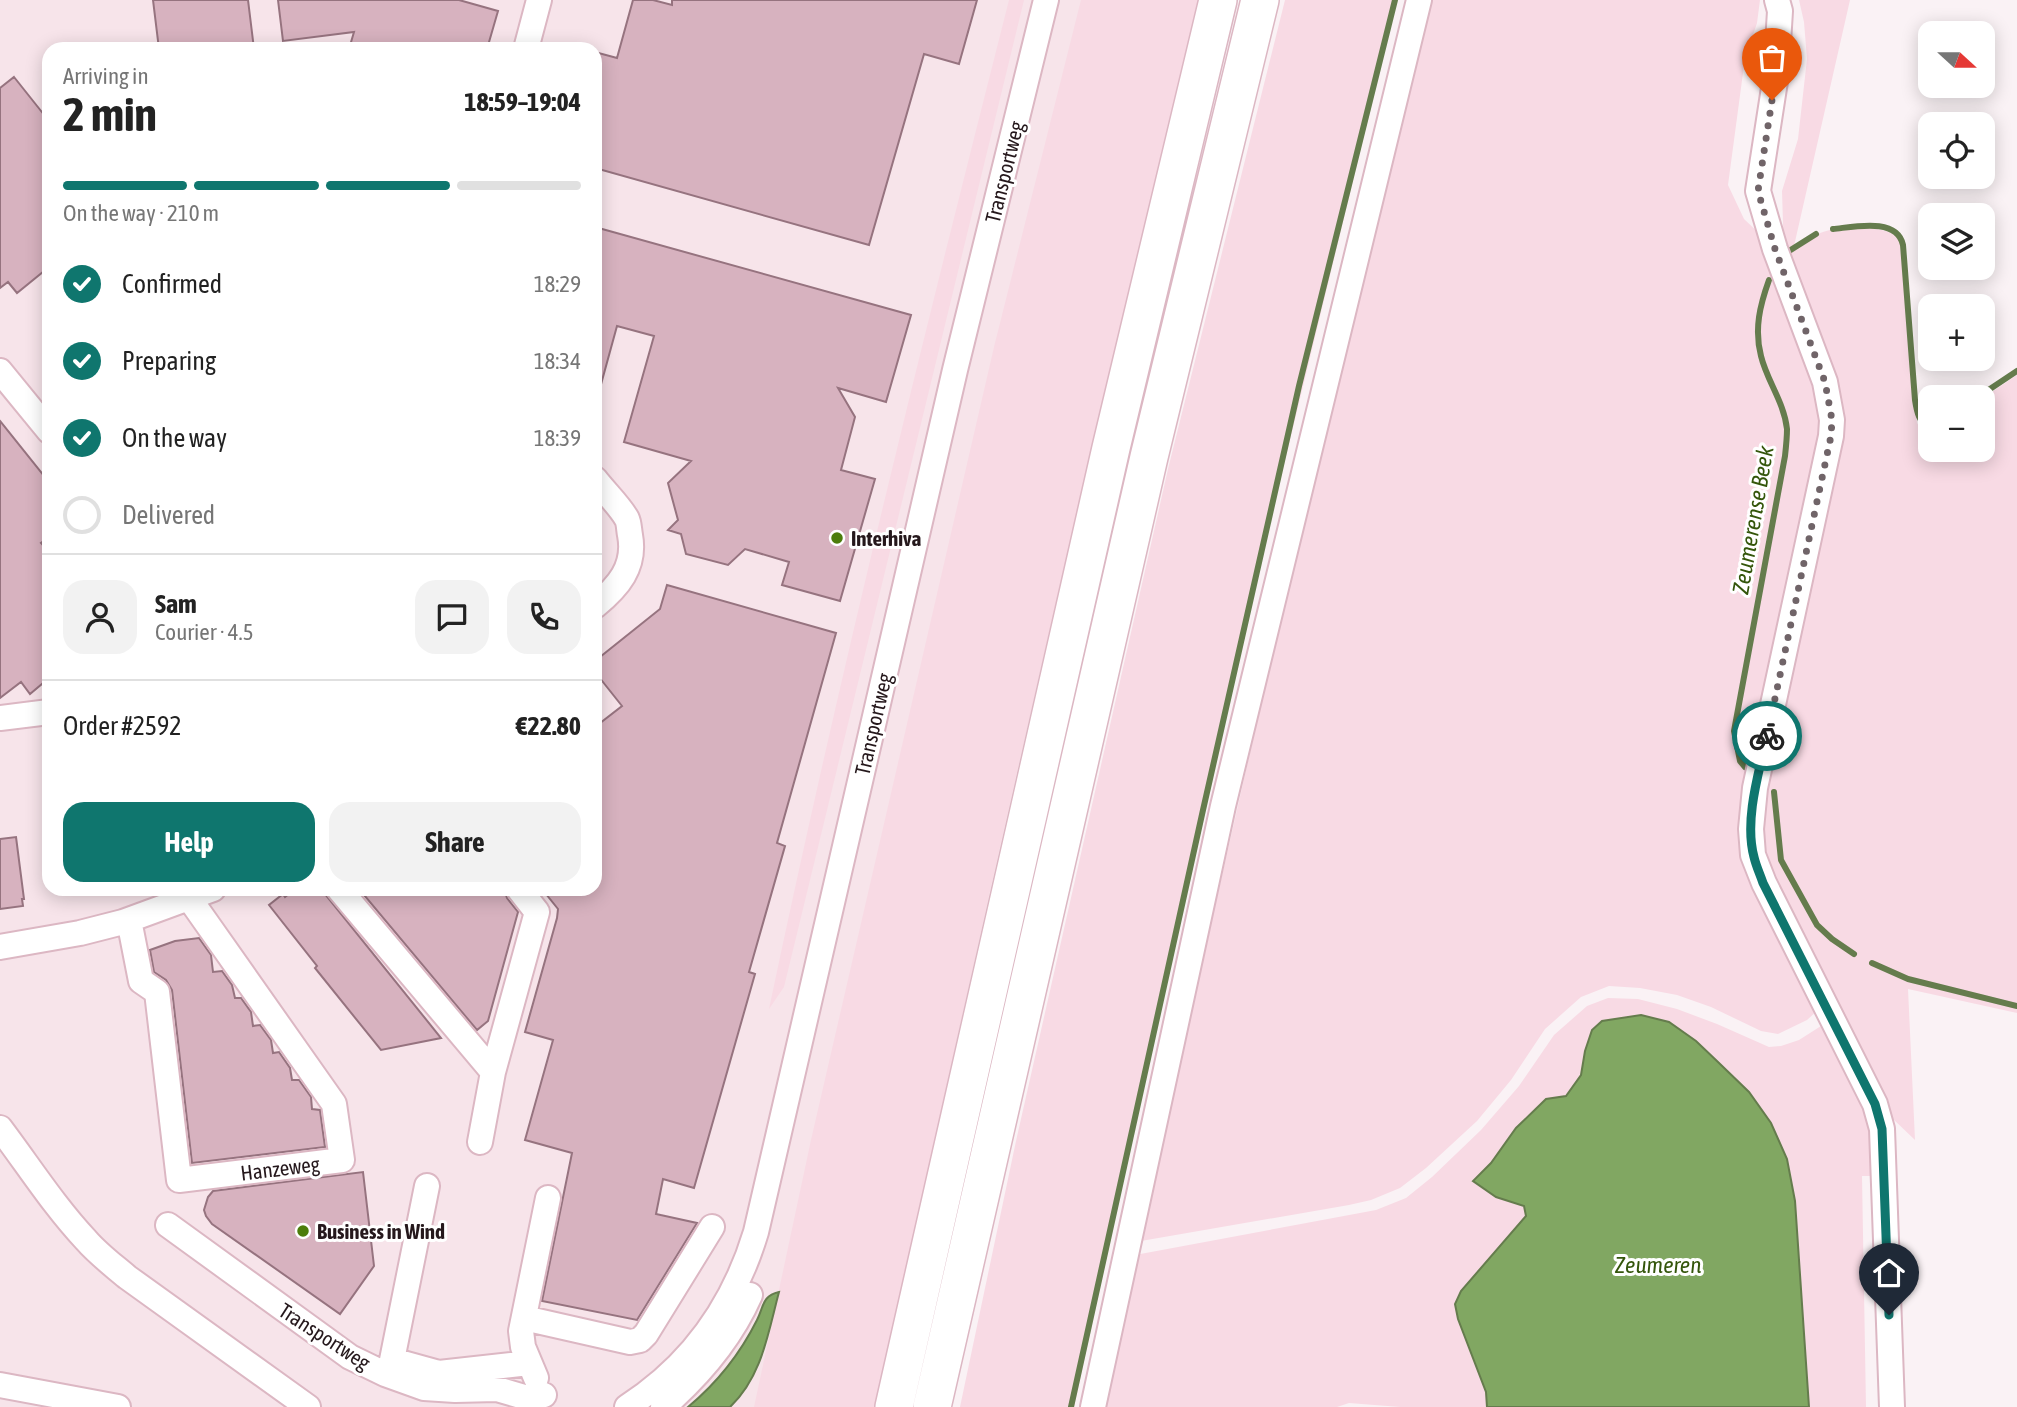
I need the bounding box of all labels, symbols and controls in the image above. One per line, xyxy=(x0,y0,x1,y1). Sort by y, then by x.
north arrow xyxy=(1918,21,1995,98)
map controls xyxy=(1918,21,1995,462)
pin xyxy=(1742,28,1802,100)
icon: bag xyxy=(1753,39,1791,77)
text: Arriving in xyxy=(63,63,149,89)
text: 18:59–19:04 xyxy=(464,87,581,117)
text: 2 min xyxy=(63,88,157,141)
button: locate xyxy=(1918,112,1995,189)
street label: Transportweg xyxy=(980,119,1028,225)
text: On the way · 210 m xyxy=(63,200,219,226)
button: layers xyxy=(1918,203,1995,280)
icon: check xyxy=(63,265,101,303)
text: Confirmed xyxy=(122,269,222,299)
text: 18:29 xyxy=(534,271,581,297)
button: + xyxy=(1918,294,1995,371)
icon: check xyxy=(63,342,101,380)
text: Preparing xyxy=(122,346,216,376)
text: 18:34 xyxy=(534,348,581,374)
button: − xyxy=(1918,385,1995,462)
icon: check xyxy=(63,419,101,457)
text: On the way xyxy=(122,423,227,453)
text: 18:39 xyxy=(534,425,581,451)
water label: Zeumerense Beek xyxy=(1727,443,1779,596)
text: Delivered xyxy=(122,500,215,530)
place label: Interhiva xyxy=(851,526,922,550)
marker: Interhiva xyxy=(829,530,845,546)
button: person xyxy=(63,580,137,654)
button: chat xyxy=(415,580,489,654)
button: phone xyxy=(507,580,581,654)
text: Sam xyxy=(155,589,197,619)
text: Courier · 4.5 xyxy=(155,619,254,645)
street label: Transportweg xyxy=(850,671,896,777)
courier xyxy=(1732,701,1802,771)
text: Order #2592 xyxy=(63,711,182,741)
text: €22.80 xyxy=(516,711,581,741)
icon: bike xyxy=(1748,717,1786,755)
button: Help xyxy=(63,802,315,882)
button: Share xyxy=(329,802,581,882)
street label: Hanzeweg xyxy=(239,1151,321,1185)
place label: Business in Wind xyxy=(317,1219,445,1243)
marker: Business in Wind xyxy=(295,1223,311,1239)
pin xyxy=(1859,1243,1919,1315)
water label: Zeumeren xyxy=(1615,1252,1701,1278)
icon: home xyxy=(1870,1254,1908,1292)
street label: Transportweg xyxy=(275,1298,375,1374)

